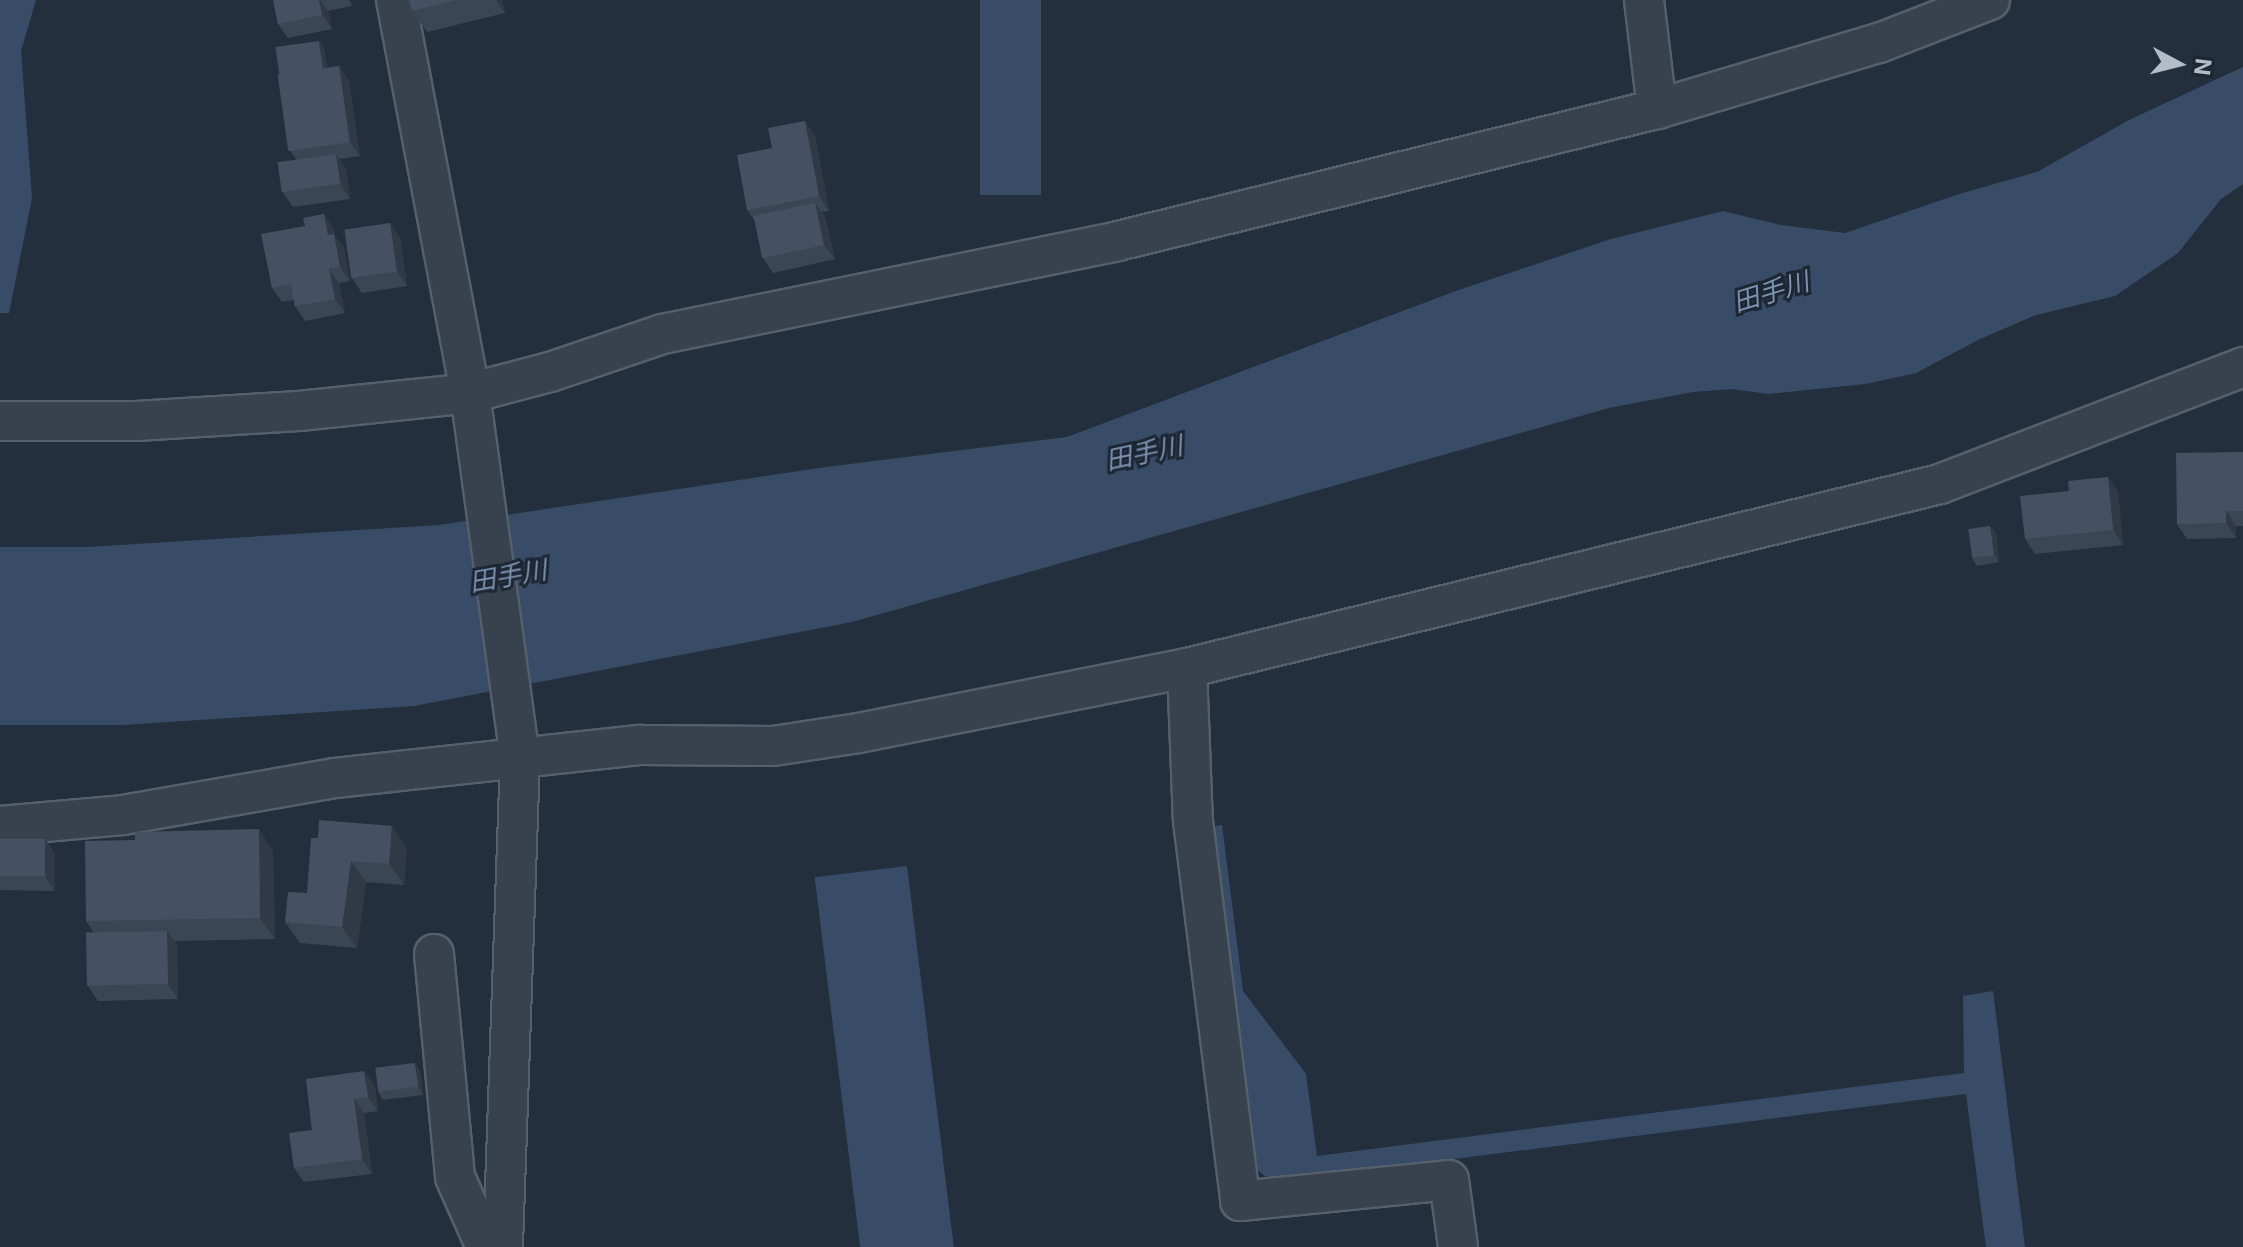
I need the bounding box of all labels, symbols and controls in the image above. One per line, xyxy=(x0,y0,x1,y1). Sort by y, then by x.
north arrow xyxy=(2139,24,2219,104)
text: N xyxy=(2189,57,2217,77)
water label: 田手川 xyxy=(1729,266,1813,318)
water label: 田手川 xyxy=(1103,430,1185,476)
water label: 田手川 xyxy=(467,554,549,598)

